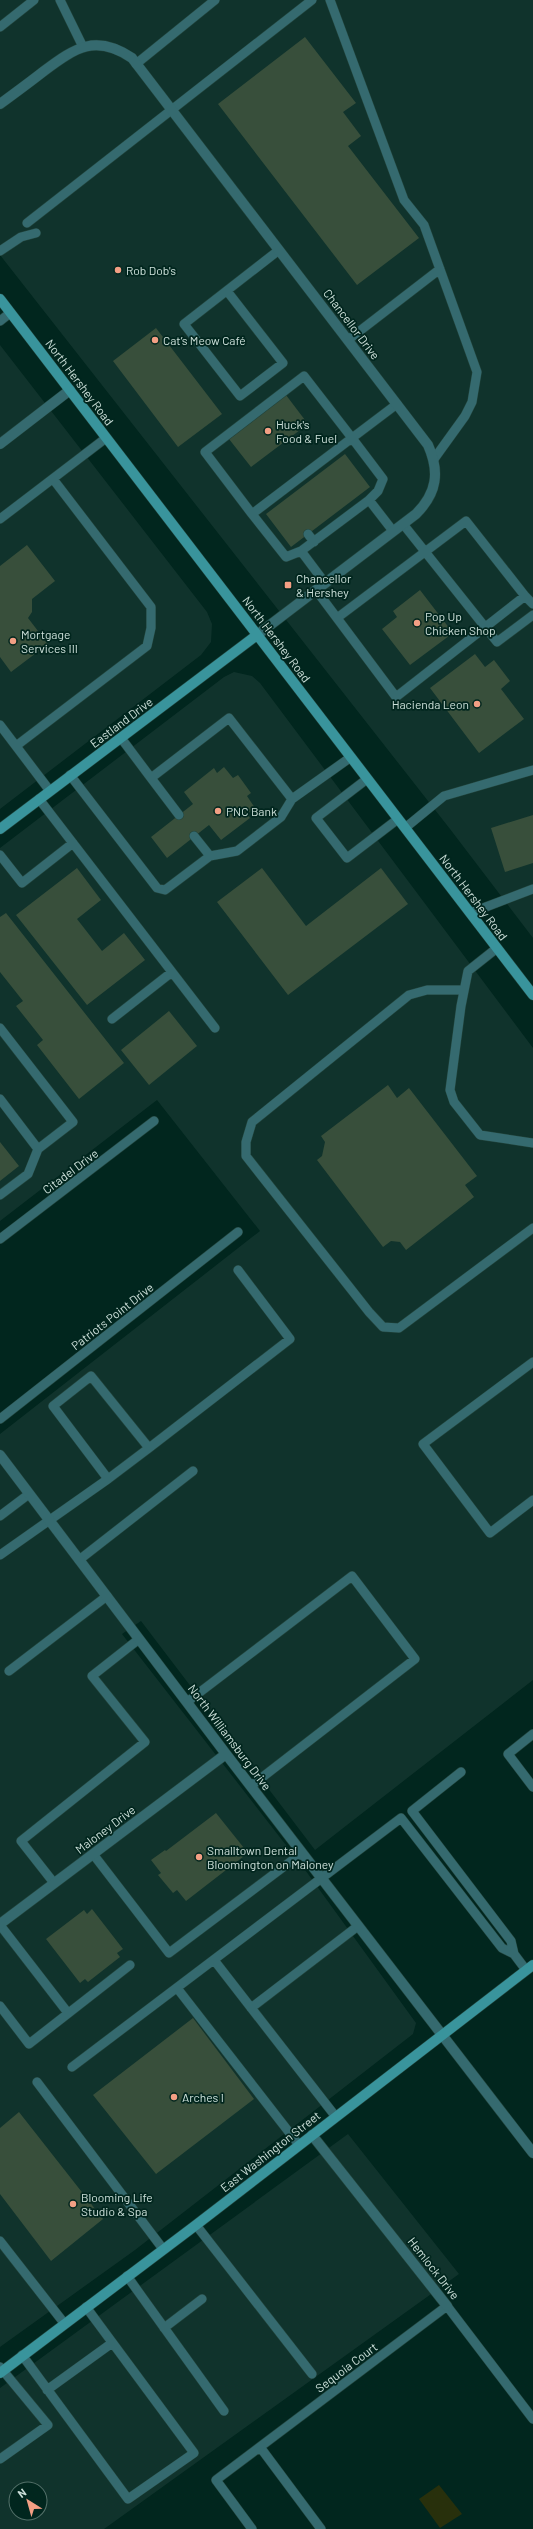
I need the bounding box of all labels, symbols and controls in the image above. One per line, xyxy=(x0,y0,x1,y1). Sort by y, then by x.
place label: Rob Dob's xyxy=(126,263,176,277)
marker: Rob Dob's xyxy=(113,265,123,275)
street label: Chancellor Drive xyxy=(321,286,383,362)
place label: Cat’s Meow Café xyxy=(163,333,246,347)
marker: Cat’s Meow Café xyxy=(150,335,160,345)
street label: North Hershey Road xyxy=(43,336,117,428)
place label: Huck's Food & Fuel xyxy=(276,417,337,445)
marker: Huck's Food & Fuel xyxy=(263,426,273,436)
place label: Chancellor & Hershey xyxy=(296,571,352,599)
marker: Chancellor & Hershey xyxy=(283,580,293,590)
street label: North Hershey Road xyxy=(240,593,314,685)
place label: Pop Up Chicken Shop xyxy=(425,609,496,637)
marker: Pop Up Chicken Shop xyxy=(412,618,422,628)
place label: Mortgage Services III xyxy=(21,627,78,655)
marker: Mortgage Services III xyxy=(8,636,18,646)
street label: Eastland Drive xyxy=(87,694,155,750)
place label: Hacienda Leon xyxy=(392,697,469,711)
marker: Hacienda Leon xyxy=(472,699,482,709)
place label: PNC Bank xyxy=(226,804,277,818)
marker: PNC Bank xyxy=(213,806,223,816)
street label: North Hershey Road xyxy=(437,851,511,943)
street label: Citadel Drive xyxy=(40,1146,100,1196)
street label: Patriots Point Drive xyxy=(68,1280,156,1352)
street label: North Williamsburg Drive xyxy=(186,1681,274,1793)
street label: Maloney Drive xyxy=(72,1802,138,1856)
place label: Smalltown Dental Bloomington on Maloney xyxy=(207,1843,334,1871)
marker: Smalltown Dental Bloomington on Maloney xyxy=(194,1852,204,1862)
place label: Arches I xyxy=(182,2090,224,2104)
marker: Arches I xyxy=(169,2092,179,2102)
street label: East Washington Street xyxy=(217,2108,323,2194)
place label: Blooming Life Studio & Spa xyxy=(81,2190,153,2218)
marker: Blooming Life Studio & Spa xyxy=(68,2199,78,2209)
street label: Hemlock Drive xyxy=(405,2234,463,2302)
street label: Sequoia Court xyxy=(312,2339,380,2395)
north arrow xyxy=(8,2481,48,2521)
text: N xyxy=(15,2485,29,2500)

